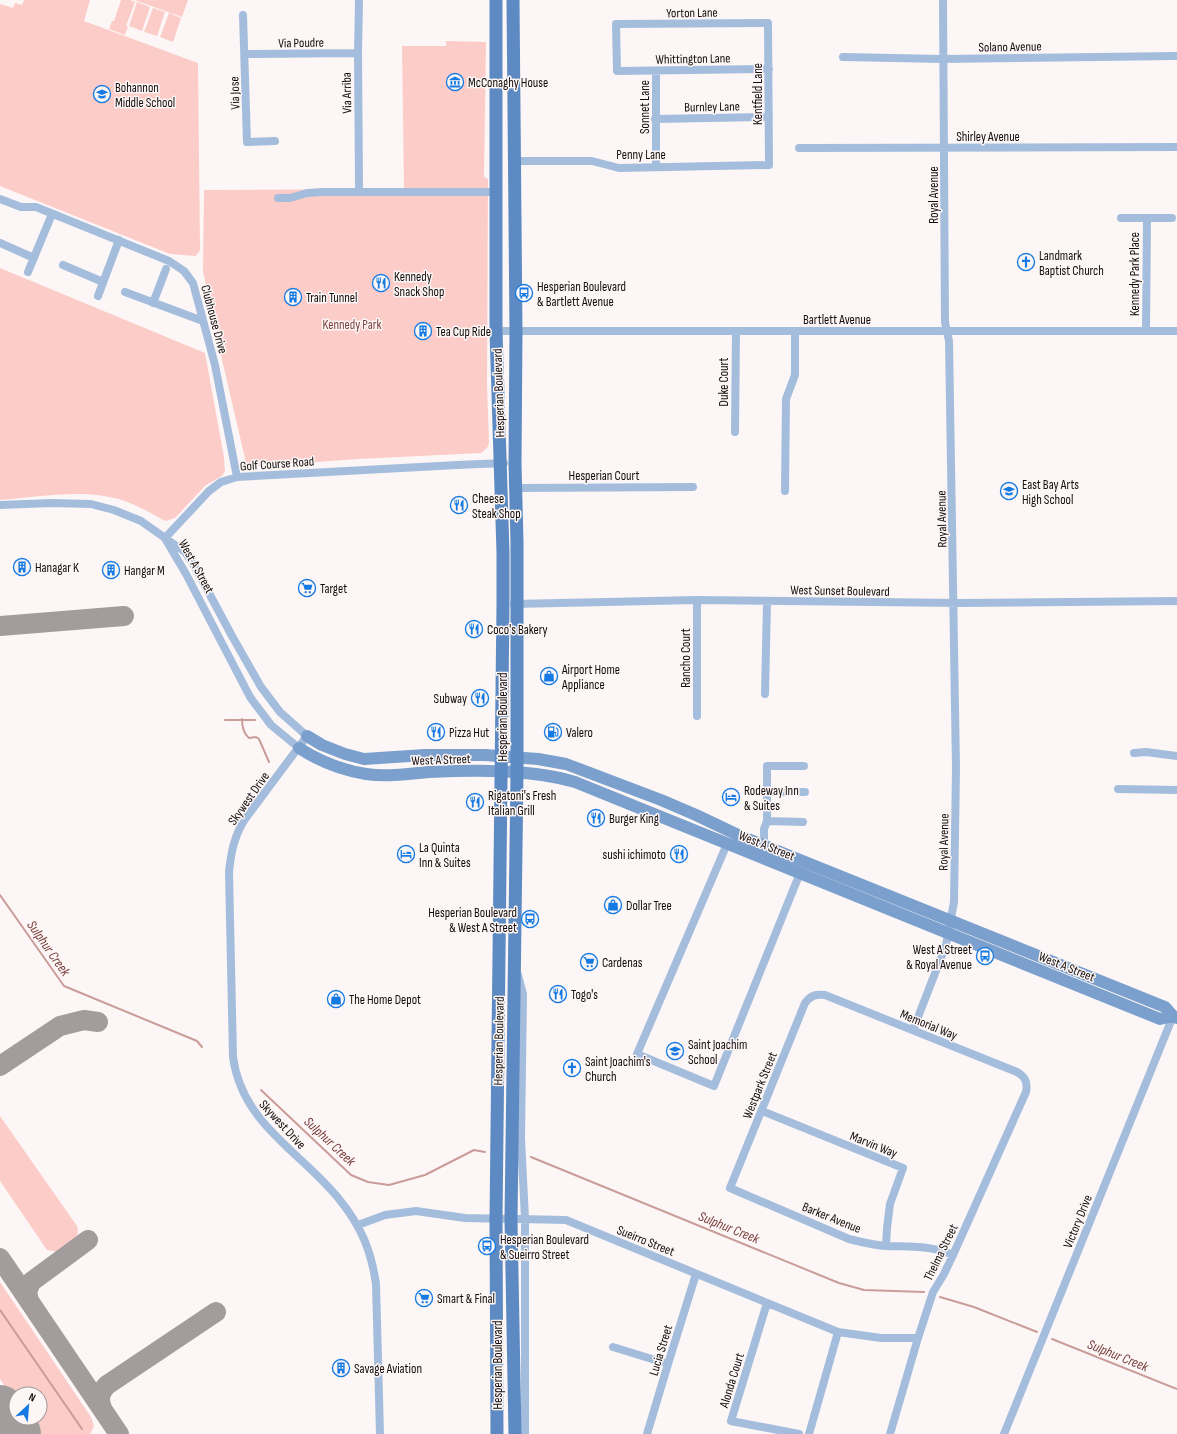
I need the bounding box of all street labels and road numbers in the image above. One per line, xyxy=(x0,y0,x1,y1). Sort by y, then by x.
street label: Yorton Lane xyxy=(666,5,718,21)
street label: Via Poudre xyxy=(278,35,324,51)
street label: Solano Avenue xyxy=(978,38,1042,56)
street label: Whittington Lane xyxy=(655,50,731,68)
street label: Kentfield Lane xyxy=(750,63,766,125)
street label: Via Arriba xyxy=(339,72,355,114)
street label: Via Jose xyxy=(226,76,244,110)
street label: Sonnet Lane xyxy=(637,80,653,134)
street label: Burnley Lane xyxy=(684,99,740,115)
street label: Shirley Avenue xyxy=(956,129,1020,145)
street label: Penny Lane xyxy=(616,147,666,163)
street label: Royal Avenue xyxy=(926,166,942,224)
street label: Kennedy Park Place xyxy=(1127,232,1143,316)
street label: Clubhouse Drive xyxy=(197,283,231,355)
street label: Bartlett Avenue xyxy=(803,312,871,328)
street label: Hesperian Boulevard xyxy=(489,348,509,438)
street label: Duke Court xyxy=(716,358,732,406)
street label: Golf Course Road xyxy=(239,453,315,475)
street label: Hesperian Court xyxy=(569,468,639,484)
street label: Royal Avenue xyxy=(934,490,950,548)
street label: West A Street xyxy=(175,537,217,596)
street label: West Sunset Boulevard xyxy=(790,582,890,600)
street label: Rancho Court xyxy=(678,628,694,688)
street label: Hesperian Boulevard xyxy=(495,673,511,761)
street label: West A Street xyxy=(411,751,471,769)
street label: Skywest Drive xyxy=(225,769,273,828)
street label: Royal Avenue xyxy=(936,813,952,871)
street label: West A Street xyxy=(736,827,797,864)
street label: West A Street xyxy=(1036,948,1097,985)
street label: Hesperian Boulevard xyxy=(490,996,508,1086)
street label: Memorial Way xyxy=(898,1006,960,1044)
street label: Westpark Street xyxy=(739,1050,781,1121)
street label: Skywest Drive xyxy=(255,1097,309,1153)
street label: Marvin Way xyxy=(848,1128,900,1162)
street label: Victory Drive xyxy=(1060,1192,1096,1250)
street label: Barker Avenue xyxy=(800,1199,863,1237)
street label: Thelma Street xyxy=(920,1221,962,1283)
street label: Sueirro Street xyxy=(614,1222,677,1260)
street label: Hesperian Boulevard xyxy=(490,1321,506,1409)
street label: Lucia Street xyxy=(646,1323,676,1378)
street label: Alonda Court xyxy=(716,1351,748,1411)

